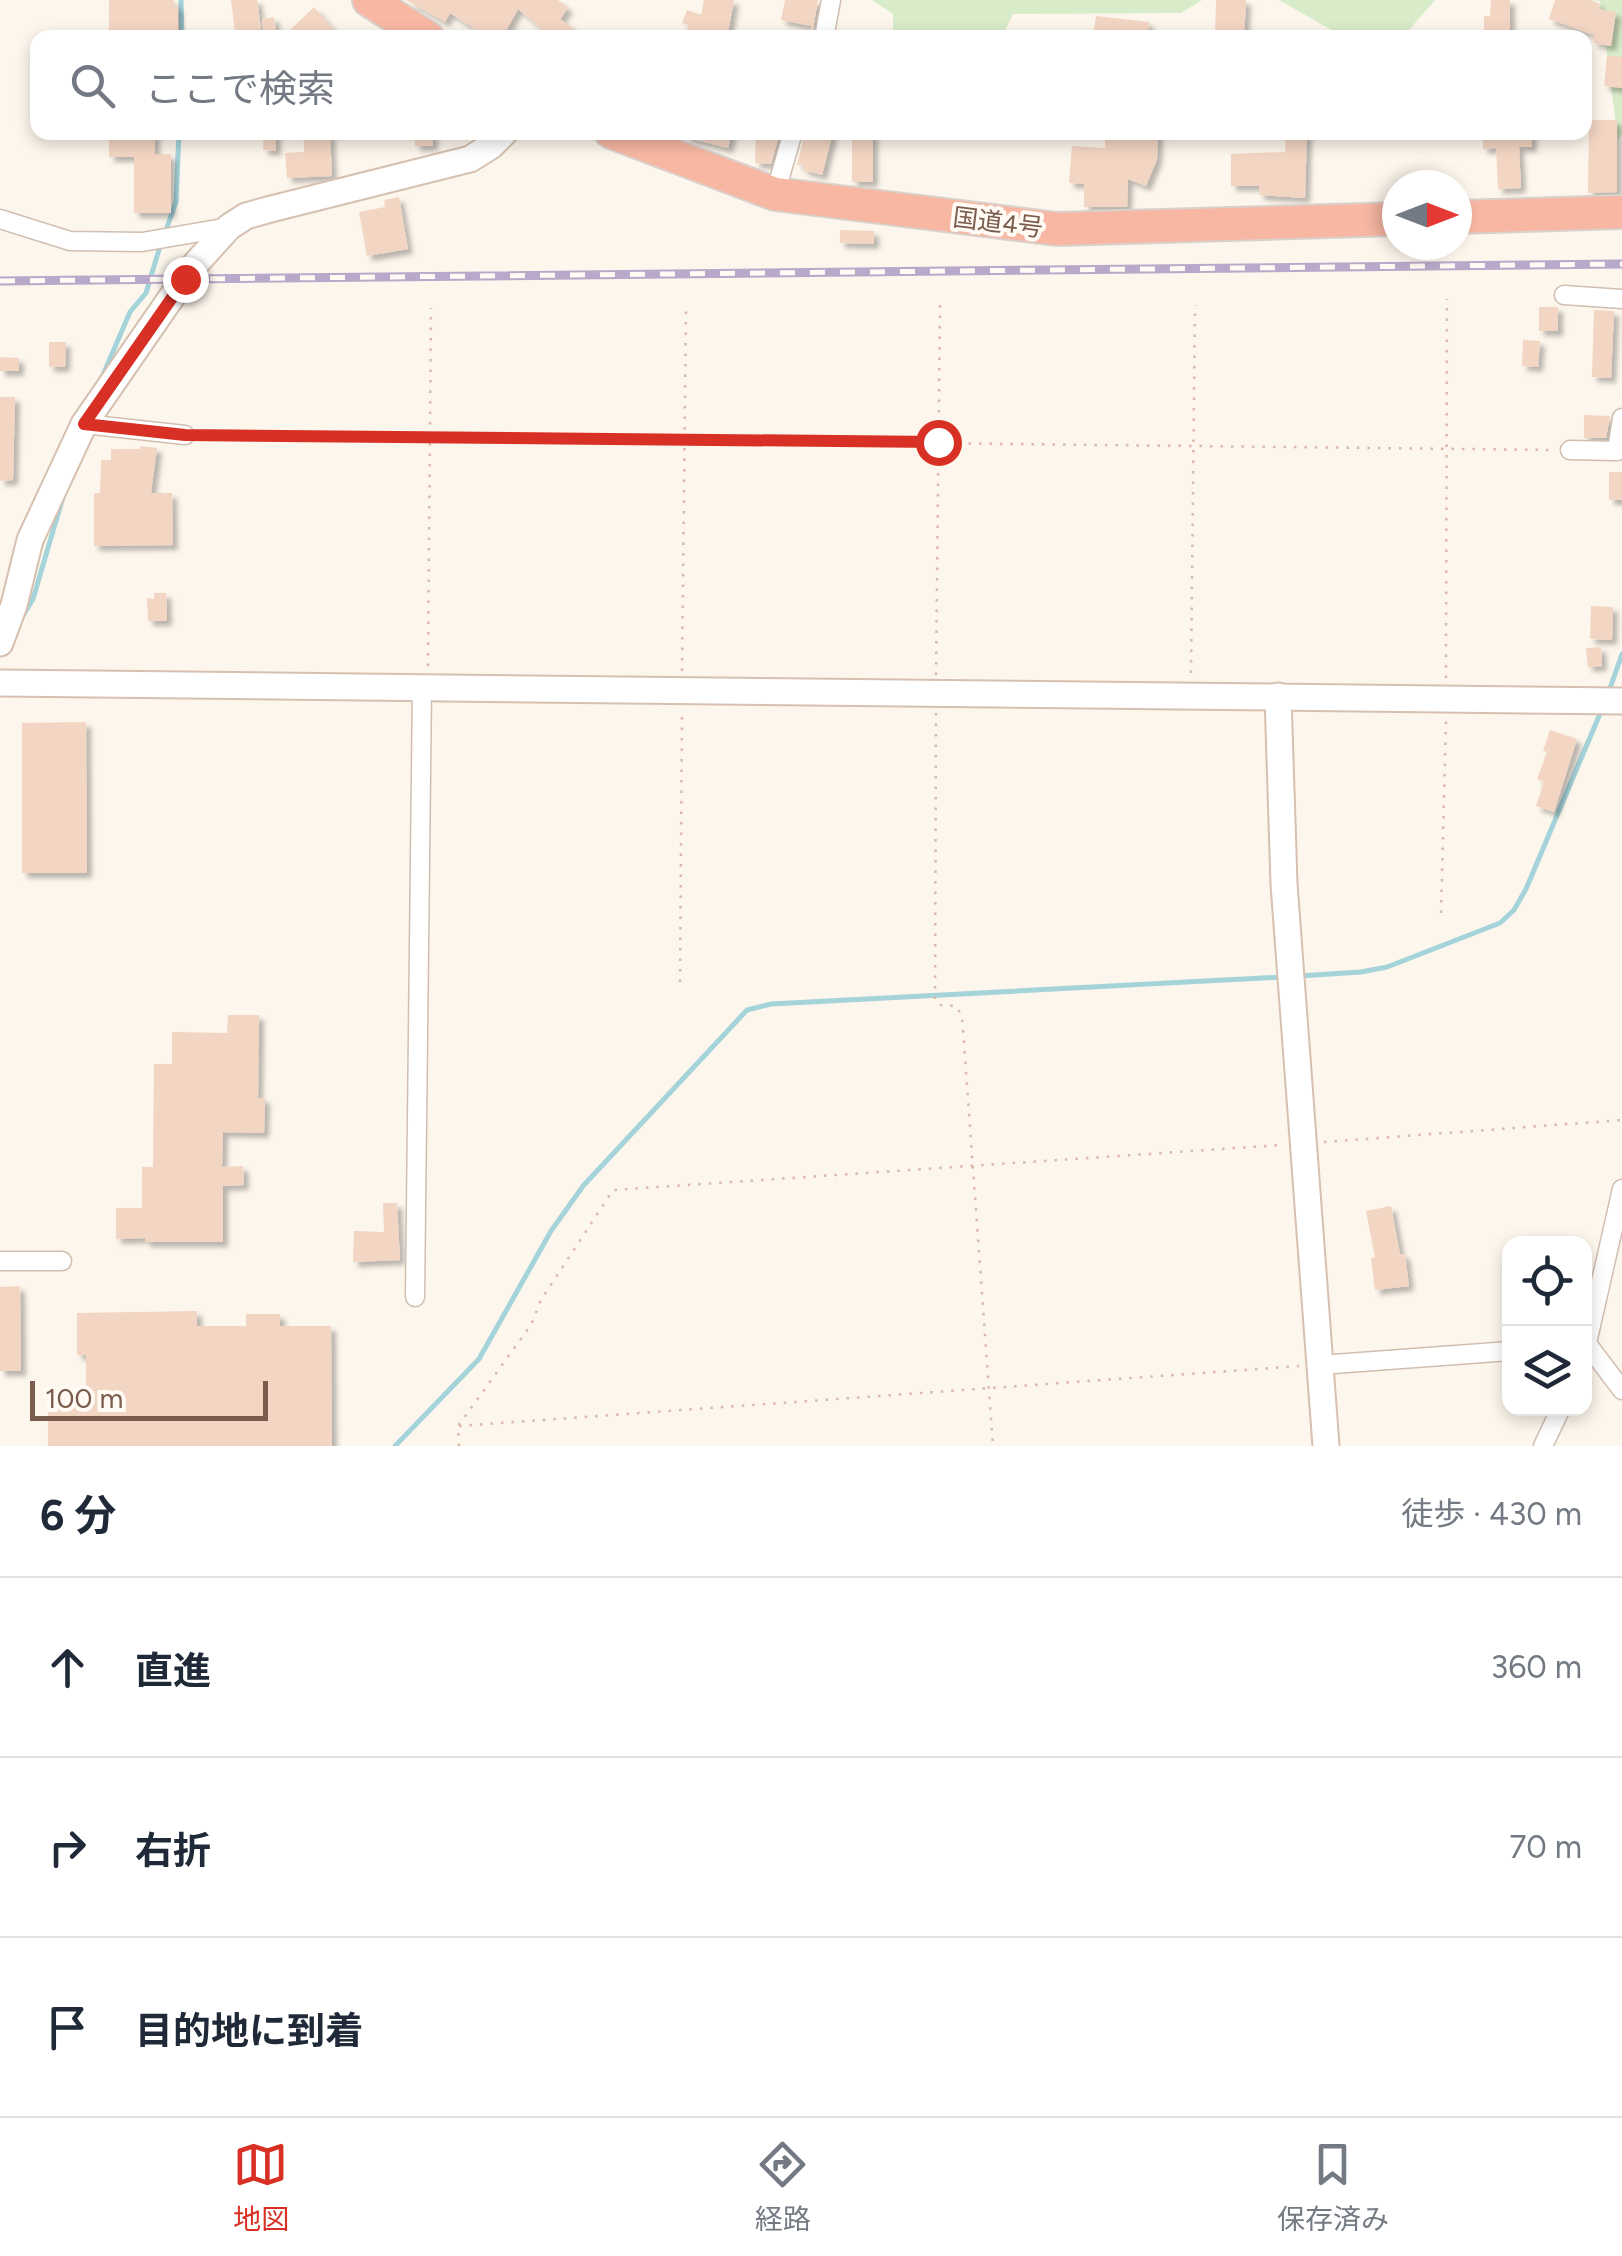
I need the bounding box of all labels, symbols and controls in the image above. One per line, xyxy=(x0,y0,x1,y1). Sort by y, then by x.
search box xyxy=(30,30,1592,140)
icon: search xyxy=(65,58,120,113)
text: ここで検索 xyxy=(145,66,335,112)
north arrow xyxy=(1382,170,1472,260)
street label: 国道4号 xyxy=(951,202,1045,242)
route end xyxy=(163,257,209,303)
route start xyxy=(916,420,962,466)
map controls xyxy=(1502,1236,1592,1416)
button: locate xyxy=(1502,1236,1592,1326)
button: layers xyxy=(1502,1326,1592,1416)
scale bar xyxy=(30,1376,268,1420)
text: 100 m xyxy=(45,1381,123,1415)
text: 6 分 xyxy=(40,1490,116,1541)
text: 徒歩 · 430 m xyxy=(1401,1495,1582,1533)
icon: ahead xyxy=(40,1640,95,1695)
text: 直進 xyxy=(135,1648,211,1694)
text: 360 m xyxy=(1491,1648,1582,1686)
icon: right xyxy=(40,1820,95,1875)
text: 右折 xyxy=(135,1828,211,1874)
text: 70 m xyxy=(1509,1828,1582,1866)
icon: arrive xyxy=(40,2000,95,2055)
text: 目的地に到着 xyxy=(135,2008,363,2054)
tab: 地図 xyxy=(233,2137,289,2237)
tab: 経路 xyxy=(755,2137,811,2237)
tab: 保存済み xyxy=(1277,2137,1389,2237)

